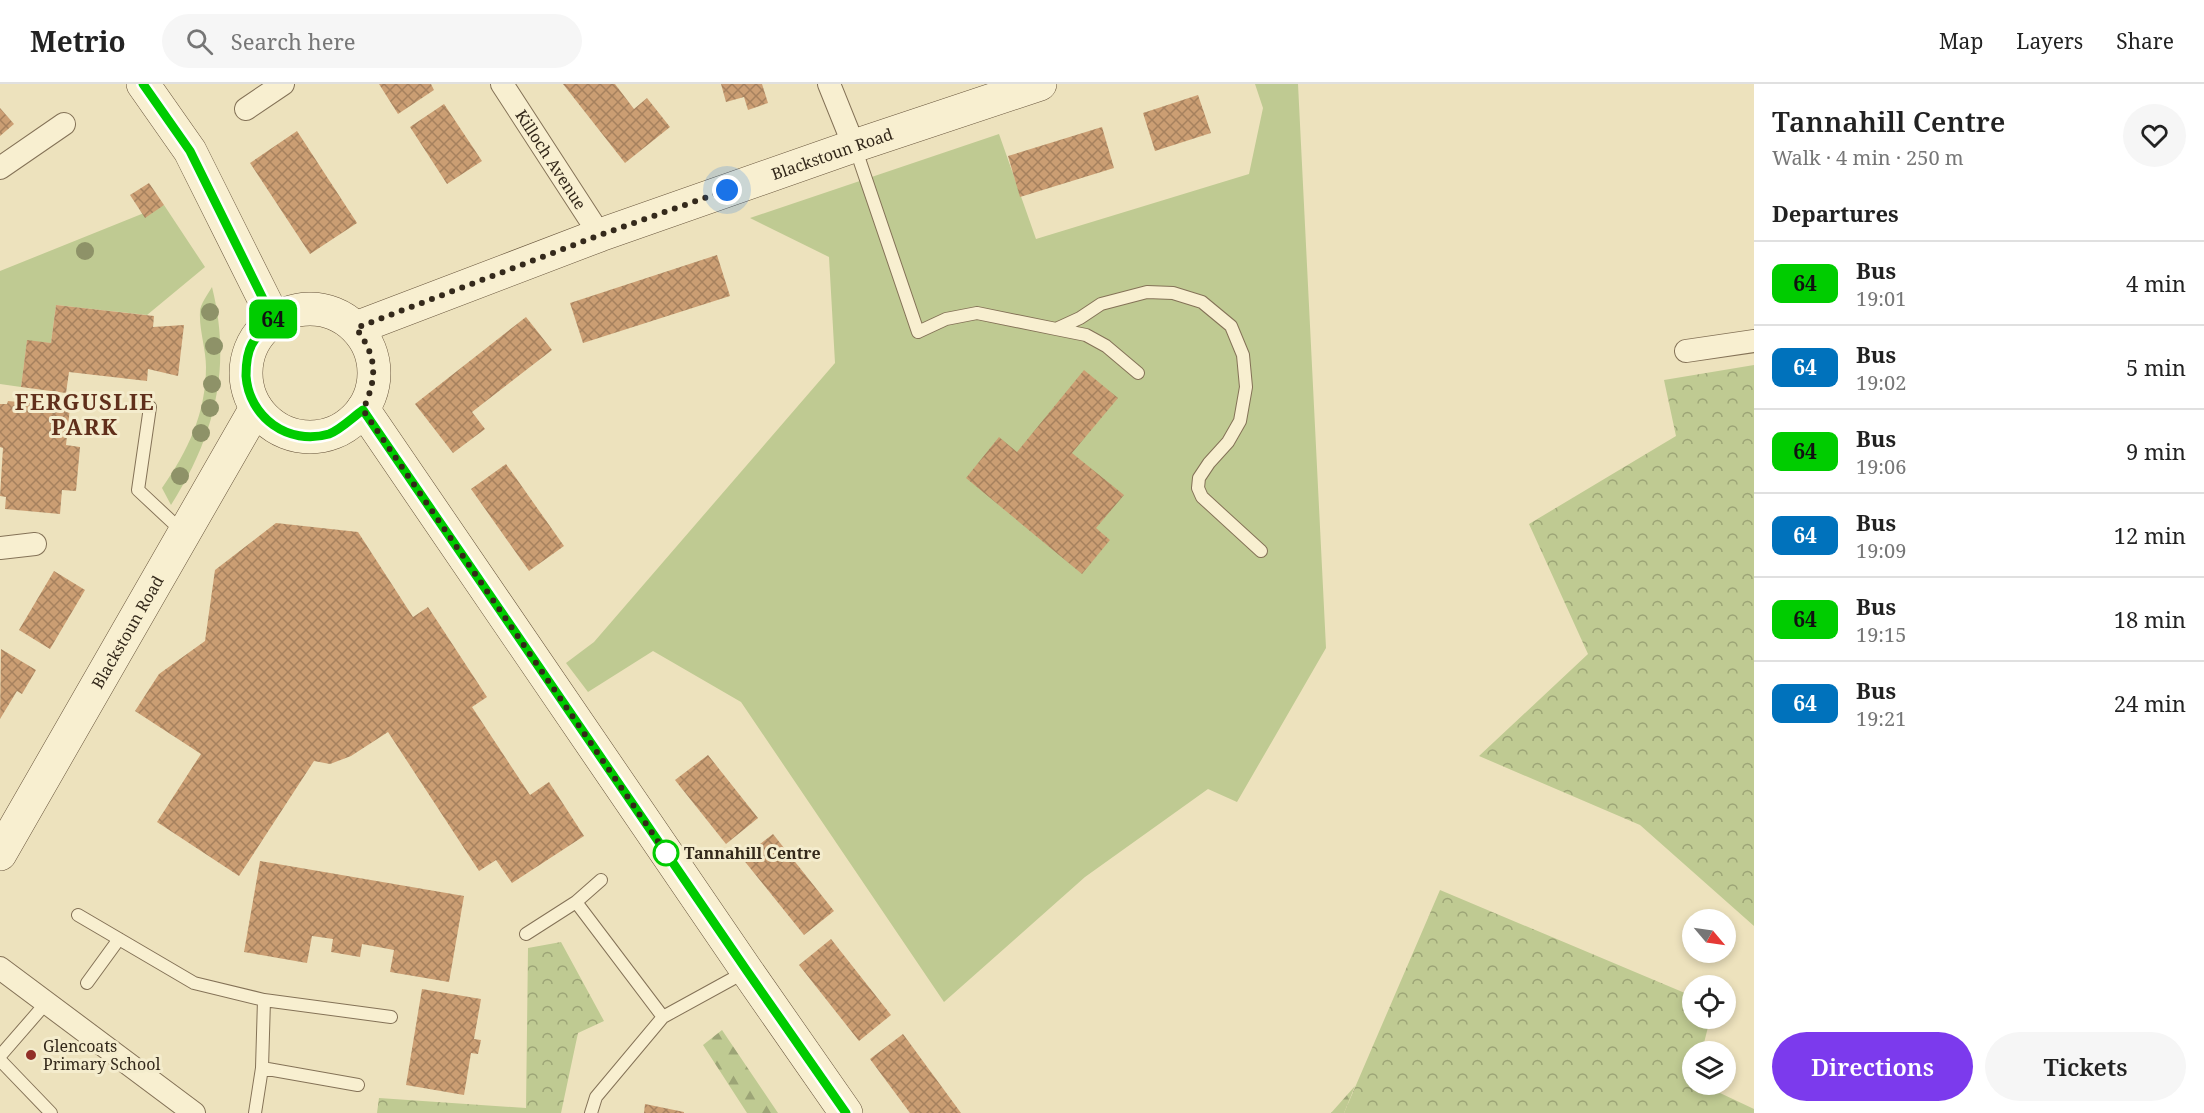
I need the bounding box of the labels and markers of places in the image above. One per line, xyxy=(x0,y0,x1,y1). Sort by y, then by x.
marker: Tannahill Centre xyxy=(653,840,679,866)
place label: Tannahill Centre xyxy=(684,842,821,864)
place label: Glencoats Primary School xyxy=(43,1035,160,1075)
marker: Glencoats Primary School xyxy=(24,1048,38,1062)

